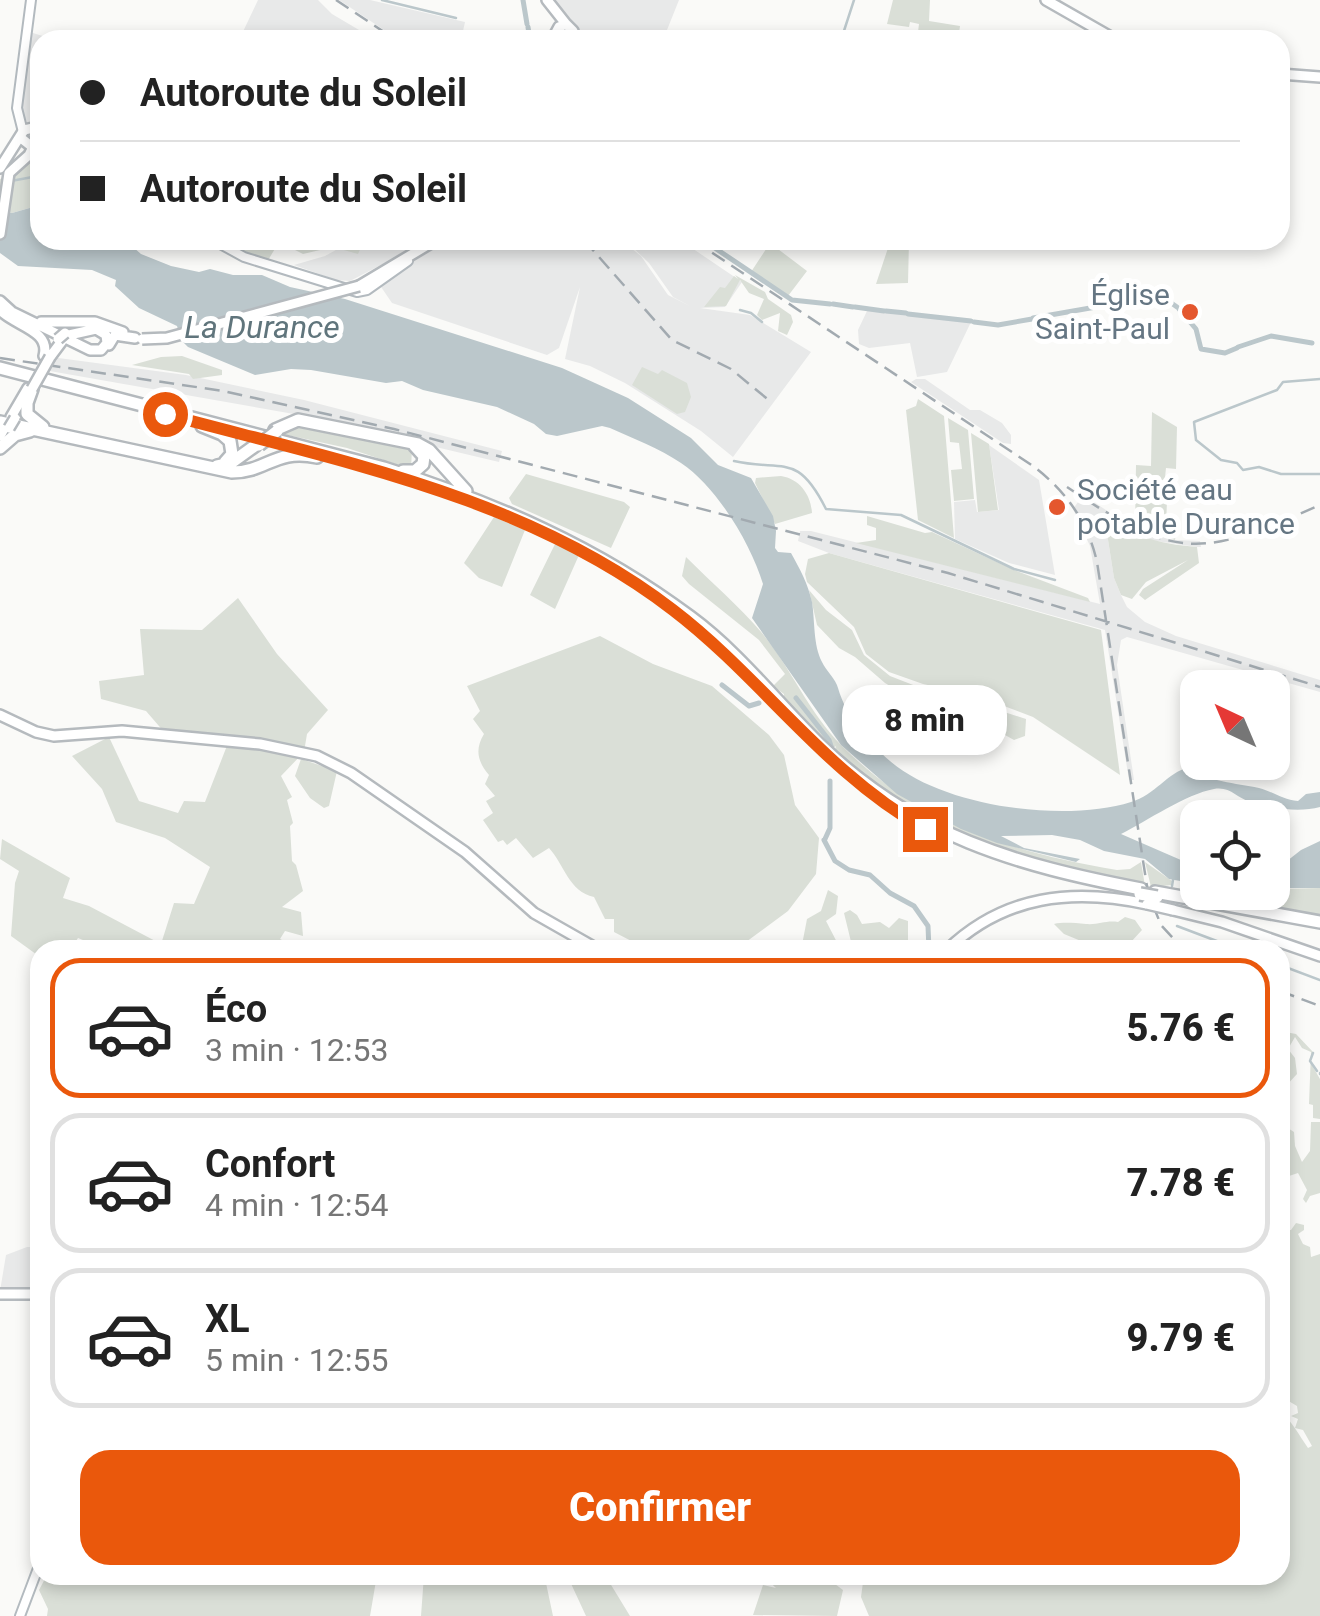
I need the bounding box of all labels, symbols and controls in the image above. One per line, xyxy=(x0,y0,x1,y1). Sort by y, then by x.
text: Autoroute du Soleil xyxy=(140,71,467,115)
text: Autoroute du Soleil xyxy=(140,167,467,211)
place label: Église Saint-Paul xyxy=(1035,277,1170,346)
marker: Église Saint-Paul xyxy=(1179,301,1201,323)
water label: La Durance xyxy=(184,308,340,346)
route start xyxy=(143,392,188,437)
place label: Société eau potable Durance xyxy=(1077,472,1295,541)
marker: Société eau potable Durance xyxy=(1046,496,1068,518)
north arrow xyxy=(1180,670,1290,780)
map controls xyxy=(1180,670,1290,910)
callout: 8 min xyxy=(842,684,1008,754)
text: 8 min xyxy=(884,701,965,739)
button: locate xyxy=(1180,800,1290,910)
route end xyxy=(903,807,948,852)
icon: car xyxy=(85,983,175,1073)
text: Éco xyxy=(205,987,267,1031)
text: 5.76 € xyxy=(1127,1006,1235,1050)
text: 3 min · 12:53 xyxy=(205,1031,388,1069)
icon: car xyxy=(85,1138,175,1228)
text: Confort xyxy=(205,1142,335,1186)
text: 7.78 € xyxy=(1127,1161,1235,1205)
text: 4 min · 12:54 xyxy=(205,1186,388,1224)
icon: car xyxy=(85,1293,175,1383)
text: XL xyxy=(205,1297,250,1341)
text: 9.79 € xyxy=(1127,1316,1235,1360)
text: 5 min · 12:55 xyxy=(205,1341,388,1379)
button: Confirmer xyxy=(80,1450,1240,1565)

